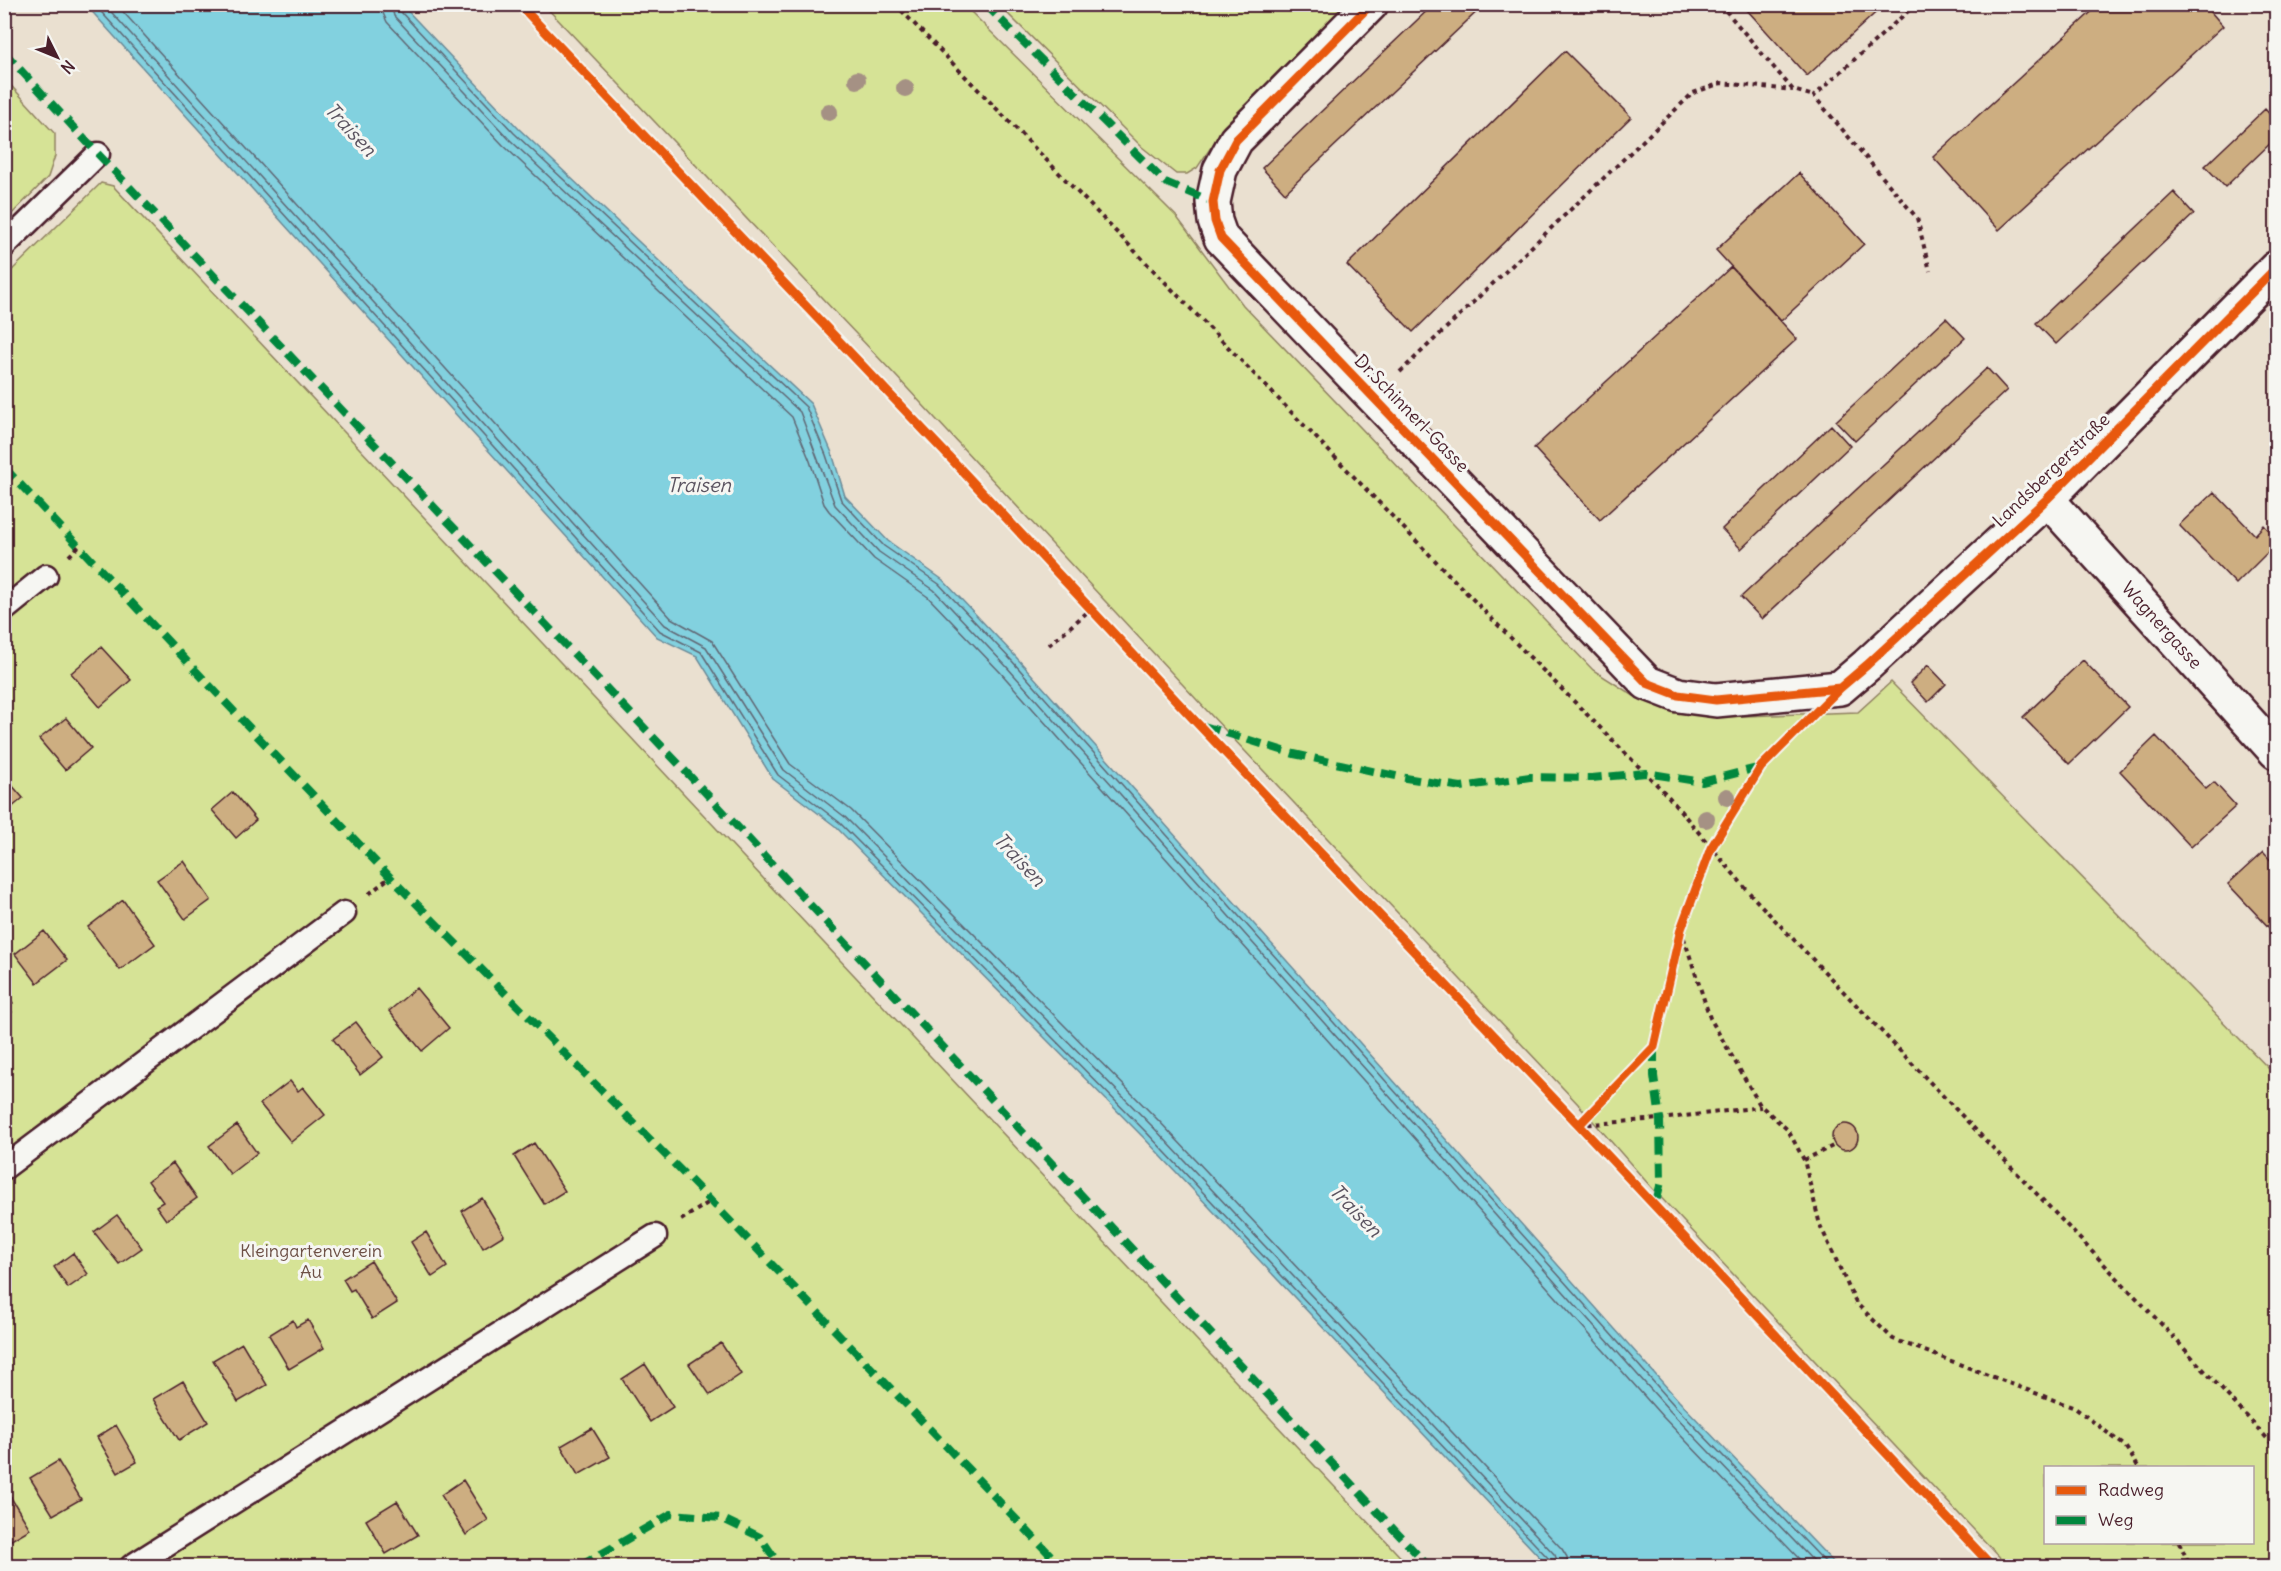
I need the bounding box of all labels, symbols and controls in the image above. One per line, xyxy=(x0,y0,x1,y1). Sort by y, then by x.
north arrow xyxy=(27,27,87,87)
text: N xyxy=(57,56,79,78)
water label: Traisen xyxy=(320,97,382,161)
street label: Dr.Schinnerl-Gasse xyxy=(1350,349,1474,477)
street label: Landsbergerstraße xyxy=(1988,408,2114,532)
water label: Traisen xyxy=(667,472,732,497)
street label: Wagnergasse xyxy=(2117,577,2207,673)
water label: Traisen xyxy=(989,827,1051,891)
water label: Traisen xyxy=(1325,1178,1388,1242)
park label: Kleingartenverein Au xyxy=(240,1239,382,1283)
legend xyxy=(2044,1466,2254,1544)
text: Radweg xyxy=(2098,1478,2164,1501)
text: Weg xyxy=(2098,1508,2133,1531)

